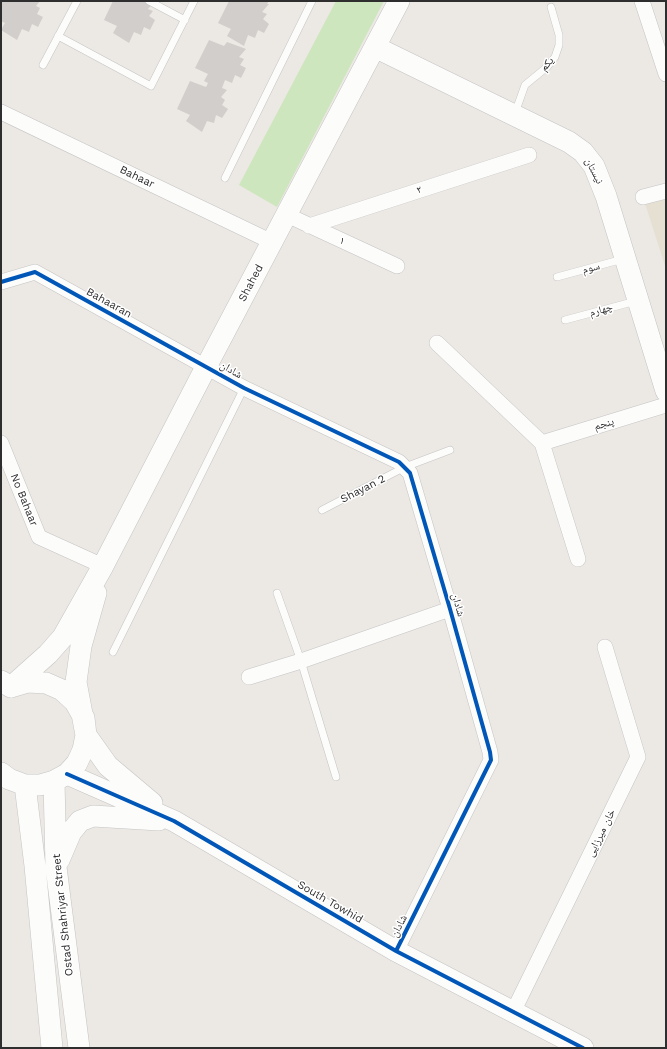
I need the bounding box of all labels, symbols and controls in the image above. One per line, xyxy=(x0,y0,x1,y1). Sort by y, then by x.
street label: یکم xyxy=(537,54,557,74)
street label: نيستان xyxy=(582,156,606,186)
street label: Bahaar xyxy=(117,163,157,191)
street label: ۲ xyxy=(415,183,423,197)
street label: ۱ xyxy=(337,234,347,248)
street label: سوم xyxy=(581,259,601,277)
street label: Shahed xyxy=(236,262,266,304)
street label: Bahaaran xyxy=(84,285,134,321)
street label: چهارم xyxy=(588,301,614,319)
street label: شادان xyxy=(217,358,245,382)
street label: پنجم xyxy=(592,415,616,433)
street label: No Bahaar xyxy=(7,472,41,528)
street label: Shayan 2 xyxy=(338,472,388,506)
street label: شادان xyxy=(448,592,468,618)
street label: خان میرزایی xyxy=(584,807,618,859)
street label: Ostad Shahriyar Street xyxy=(50,853,76,977)
street label: South Towhid xyxy=(295,878,365,926)
street label: شادان xyxy=(388,912,410,940)

